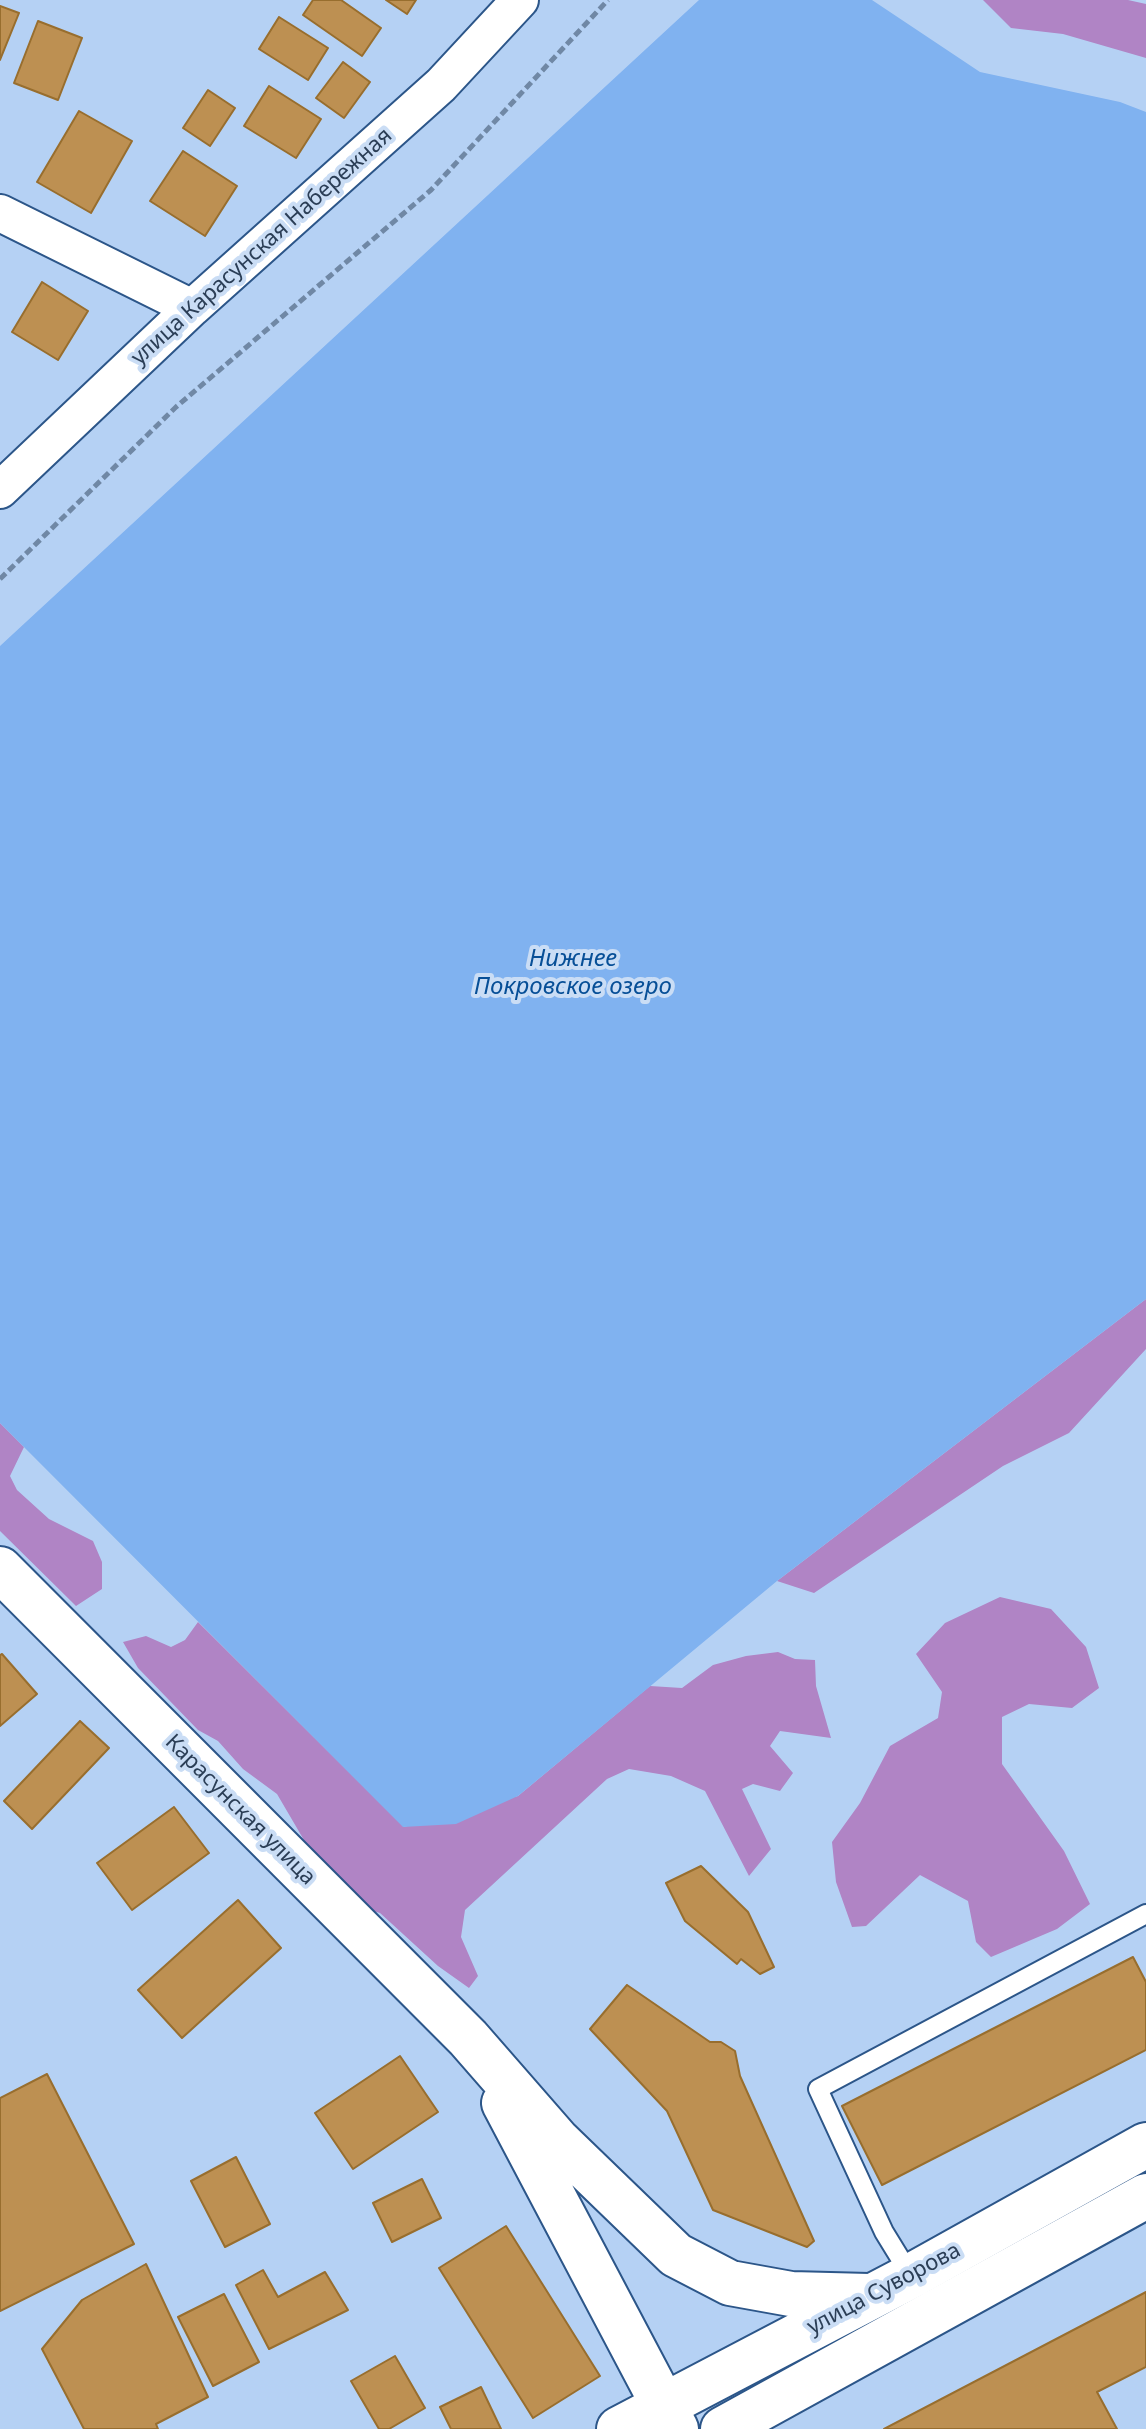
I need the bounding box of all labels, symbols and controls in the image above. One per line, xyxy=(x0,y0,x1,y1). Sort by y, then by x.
street label: улица Карасунская Набережная xyxy=(126,123,398,371)
water label: Нижнее Покровское озеро xyxy=(474,945,672,1001)
street label: Карасунская улица xyxy=(159,1729,321,1891)
street label: улица Суворова xyxy=(803,2237,965,2341)

